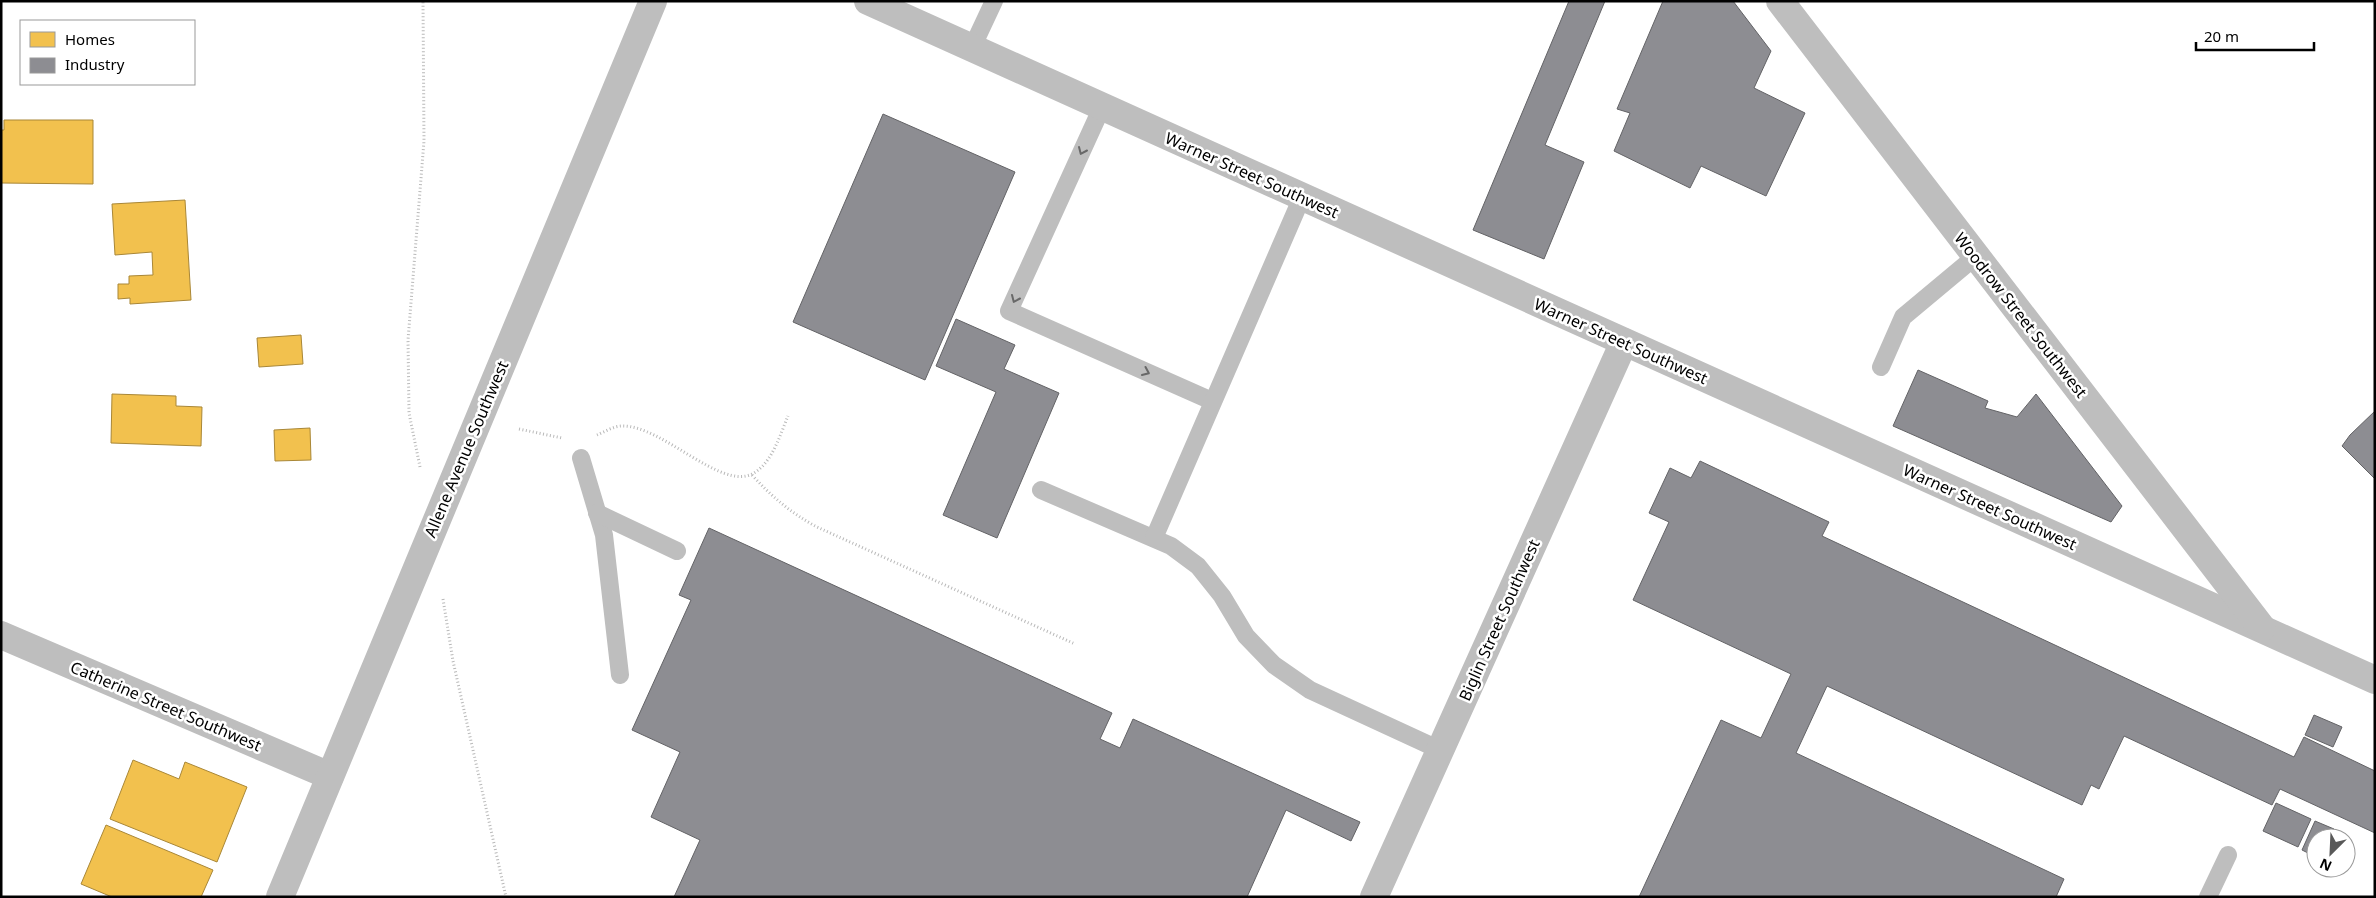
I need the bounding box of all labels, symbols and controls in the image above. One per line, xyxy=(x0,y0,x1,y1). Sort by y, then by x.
legend xyxy=(20,20,195,85)
scale bar xyxy=(2196,20,2314,52)
text: 20 m xyxy=(2204,26,2239,46)
text: Homes xyxy=(65,29,115,49)
text: Industry xyxy=(65,54,125,74)
street label: Warner Street Southwest xyxy=(1162,127,1342,223)
one-way arrow xyxy=(1077,146,1088,155)
street label: Woodrow Street Southwest xyxy=(1950,228,2093,402)
street label: Warner Street Southwest xyxy=(1531,293,1711,389)
one-way arrow xyxy=(1011,294,1021,303)
street label: Allene Avenue Southwest xyxy=(419,357,513,541)
one-way arrow xyxy=(1141,365,1150,376)
street label: Warner Street Southwest xyxy=(1900,459,2080,555)
street label: Biglin Street Southwest xyxy=(1453,536,1545,704)
street label: Catherine Street Southwest xyxy=(67,656,265,756)
north arrow xyxy=(2306,828,2356,878)
text: N xyxy=(2316,854,2335,876)

